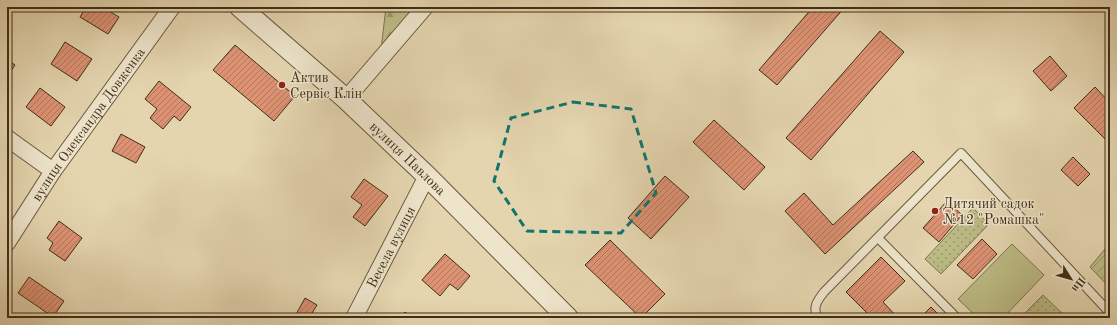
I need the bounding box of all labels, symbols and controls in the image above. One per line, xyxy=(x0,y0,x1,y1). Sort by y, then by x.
street label: вулиця Олександра Довженка xyxy=(30,45,148,204)
place label: Актив Сервiс Клiн xyxy=(290,71,363,101)
marker: Актив Сервiс Клiн xyxy=(277,80,287,90)
street label: вулиця Павлова xyxy=(367,119,448,198)
place label: Дитячий садок №12 "Ромашка" xyxy=(943,197,1044,227)
street label: Весела вулиця xyxy=(365,204,418,290)
marker: Дитячий садок №12 "Ромашка" xyxy=(930,206,940,216)
north arrow xyxy=(1051,259,1091,299)
text: Пн xyxy=(1069,275,1087,293)

